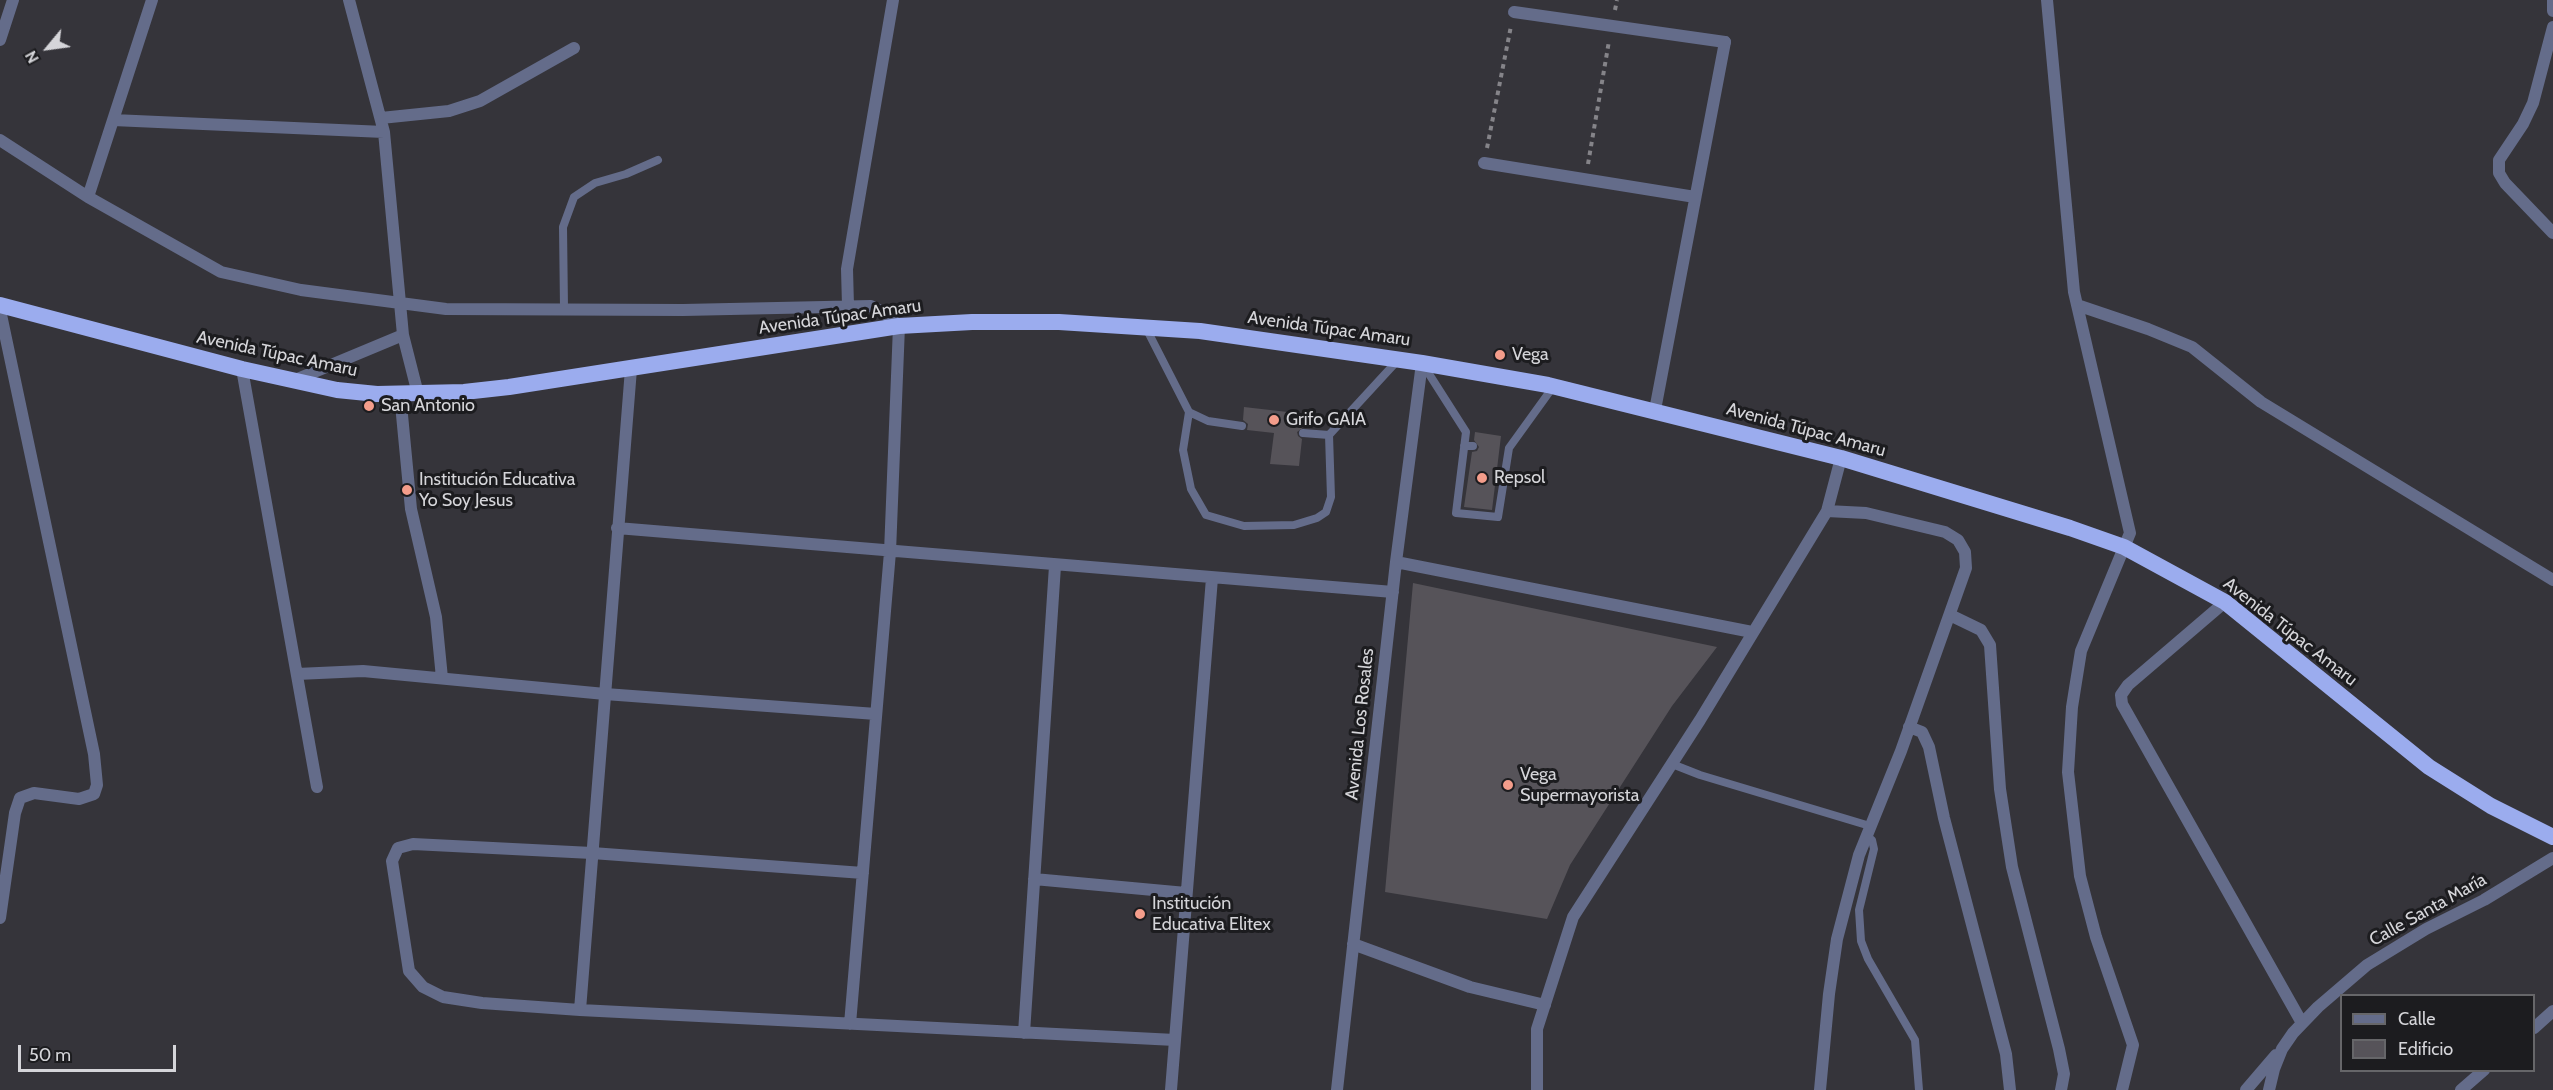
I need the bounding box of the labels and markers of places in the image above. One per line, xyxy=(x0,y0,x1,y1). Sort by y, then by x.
place label: Vega xyxy=(1512,344,1549,366)
marker: Vega xyxy=(1493,348,1507,362)
place label: San Antonio xyxy=(381,395,475,417)
marker: San Antonio xyxy=(362,399,376,413)
place label: Grifo GAIA xyxy=(1286,409,1366,431)
marker: Grifo GAIA xyxy=(1267,413,1281,427)
place label: Repsol xyxy=(1494,467,1545,489)
place label: Institución Educativa Yo Soy Jesus xyxy=(419,469,575,512)
marker: Repsol xyxy=(1475,471,1489,485)
marker: Institución Educativa Yo Soy Jesus xyxy=(400,483,414,497)
place label: Vega Supermayorista xyxy=(1520,764,1639,806)
marker: Vega Supermayorista xyxy=(1501,778,1515,792)
place label: Institución Educativa Elitex xyxy=(1152,893,1271,936)
marker: Institución Educativa Elitex xyxy=(1133,907,1147,921)

